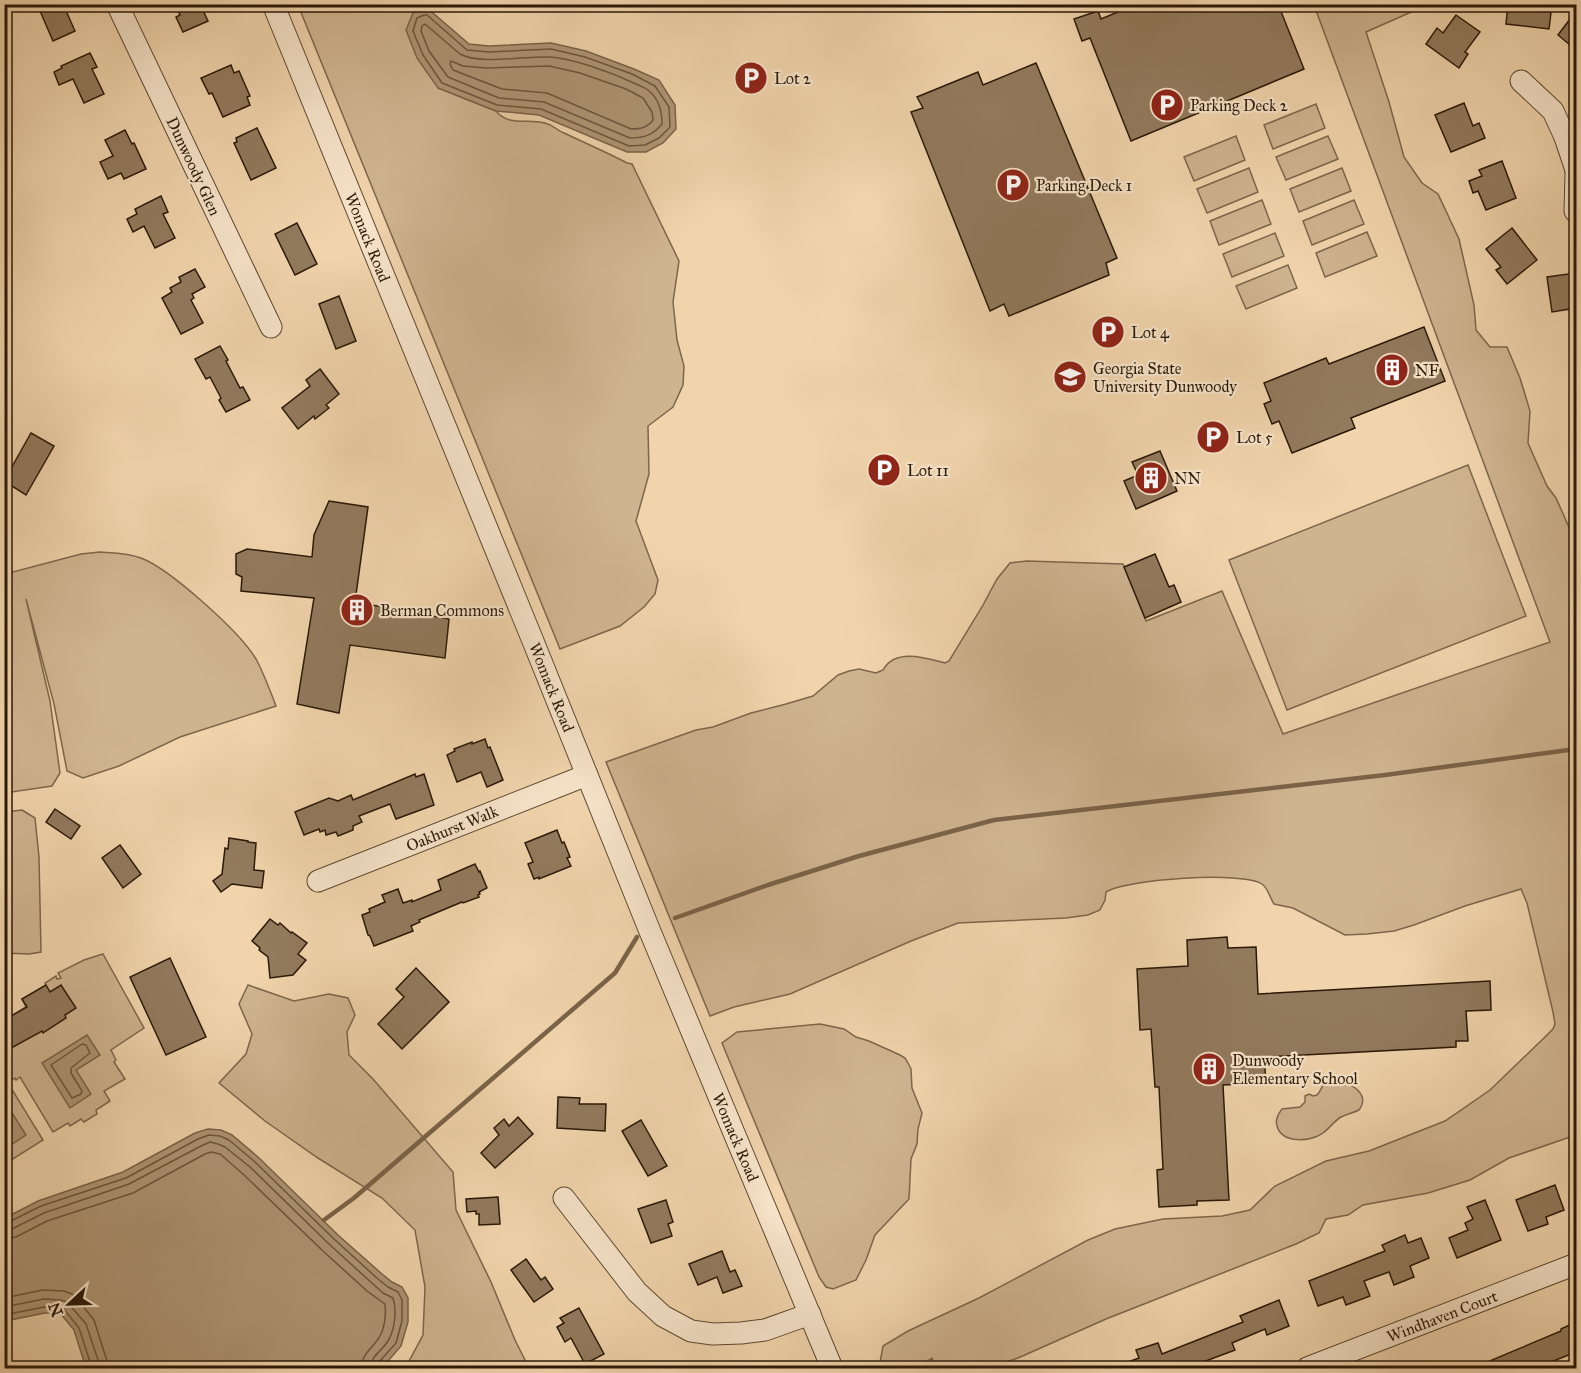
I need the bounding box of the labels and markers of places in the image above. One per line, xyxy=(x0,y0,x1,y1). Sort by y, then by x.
parking icon: Lot 2 xyxy=(733,60,769,96)
place label: Lot 2 xyxy=(774,69,811,88)
parking icon: Parking Deck 2 xyxy=(1149,87,1185,123)
place label: Parking Deck 2 xyxy=(1190,96,1288,116)
parking icon: Parking Deck 1 xyxy=(995,167,1031,203)
place label: Parking Deck 1 xyxy=(1036,176,1132,196)
parking icon: Lot 4 xyxy=(1090,314,1126,350)
place label: Lot 4 xyxy=(1131,323,1170,342)
building icon: NF xyxy=(1374,352,1410,388)
school or university icon: Georgia State University Dunwoody xyxy=(1052,359,1088,395)
place label: Georgia State University Dunwoody xyxy=(1093,359,1237,396)
place label: NF xyxy=(1415,361,1440,380)
parking icon: Lot 5 xyxy=(1195,419,1231,455)
place label: Lot 5 xyxy=(1236,428,1273,447)
parking icon: Lot 11 xyxy=(866,452,902,488)
building icon: NN xyxy=(1133,460,1169,496)
place label: Lot 11 xyxy=(907,461,949,480)
place label: NN xyxy=(1174,469,1202,488)
building icon: Berman Commons xyxy=(339,592,375,628)
place label: Berman Commons xyxy=(380,601,504,620)
building icon: Dunwoody Elementary School xyxy=(1191,1051,1227,1087)
place label: Dunwoody Elementary School xyxy=(1232,1051,1358,1088)

